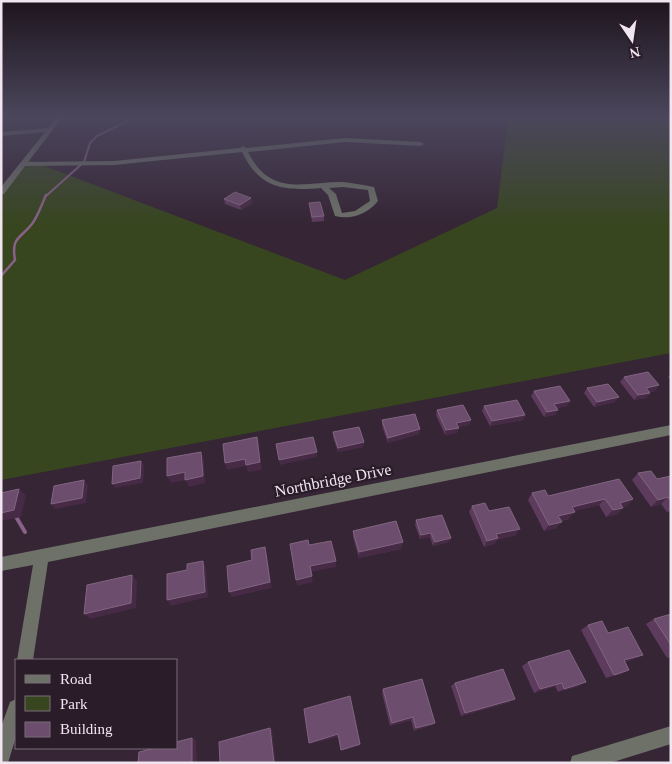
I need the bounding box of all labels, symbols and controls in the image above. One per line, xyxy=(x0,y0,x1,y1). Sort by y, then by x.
north arrow xyxy=(607,15,657,65)
text: N xyxy=(628,44,641,61)
street label: Northbridge Drive xyxy=(273,460,393,501)
legend xyxy=(15,659,178,749)
text: Road xyxy=(60,671,92,687)
text: Park xyxy=(60,696,88,712)
text: Building xyxy=(60,721,113,737)

